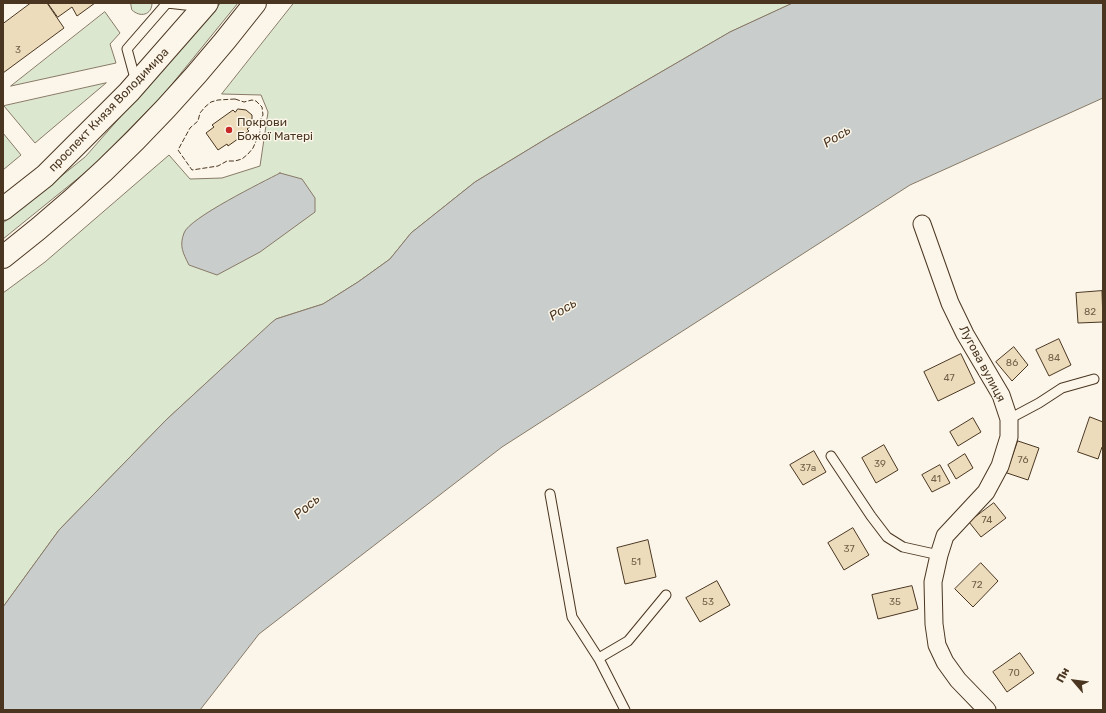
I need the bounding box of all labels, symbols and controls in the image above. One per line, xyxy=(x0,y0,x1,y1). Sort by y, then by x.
house number: 3 xyxy=(15,44,21,56)
street label: проспект Князя Володимира xyxy=(46,45,172,175)
place label: Покрови Божої Матері xyxy=(237,116,313,144)
water label: Рось xyxy=(820,123,854,151)
marker: Покрови Божої Матері xyxy=(224,125,234,135)
water label: Рось xyxy=(546,296,580,324)
house number: 82 xyxy=(1084,306,1096,318)
street label: Лугова вулиця xyxy=(956,323,1008,405)
house number: 84 xyxy=(1048,352,1060,364)
house number: 86 xyxy=(1006,357,1018,369)
house number: 47 xyxy=(943,372,955,384)
house number: 76 xyxy=(1018,454,1028,466)
house number: 39 xyxy=(874,458,886,470)
house number: 37а xyxy=(800,462,816,474)
house number: 41 xyxy=(931,473,941,485)
water label: Рось xyxy=(291,491,323,523)
house number: 74 xyxy=(982,514,992,526)
house number: 37 xyxy=(843,543,855,555)
house number: 51 xyxy=(631,556,641,568)
house number: 72 xyxy=(972,579,982,591)
house number: 53 xyxy=(702,596,714,608)
house number: 35 xyxy=(889,596,901,608)
north arrow xyxy=(1054,661,1094,701)
text: Пн xyxy=(1054,665,1072,685)
house number: 70 xyxy=(1008,667,1020,679)

